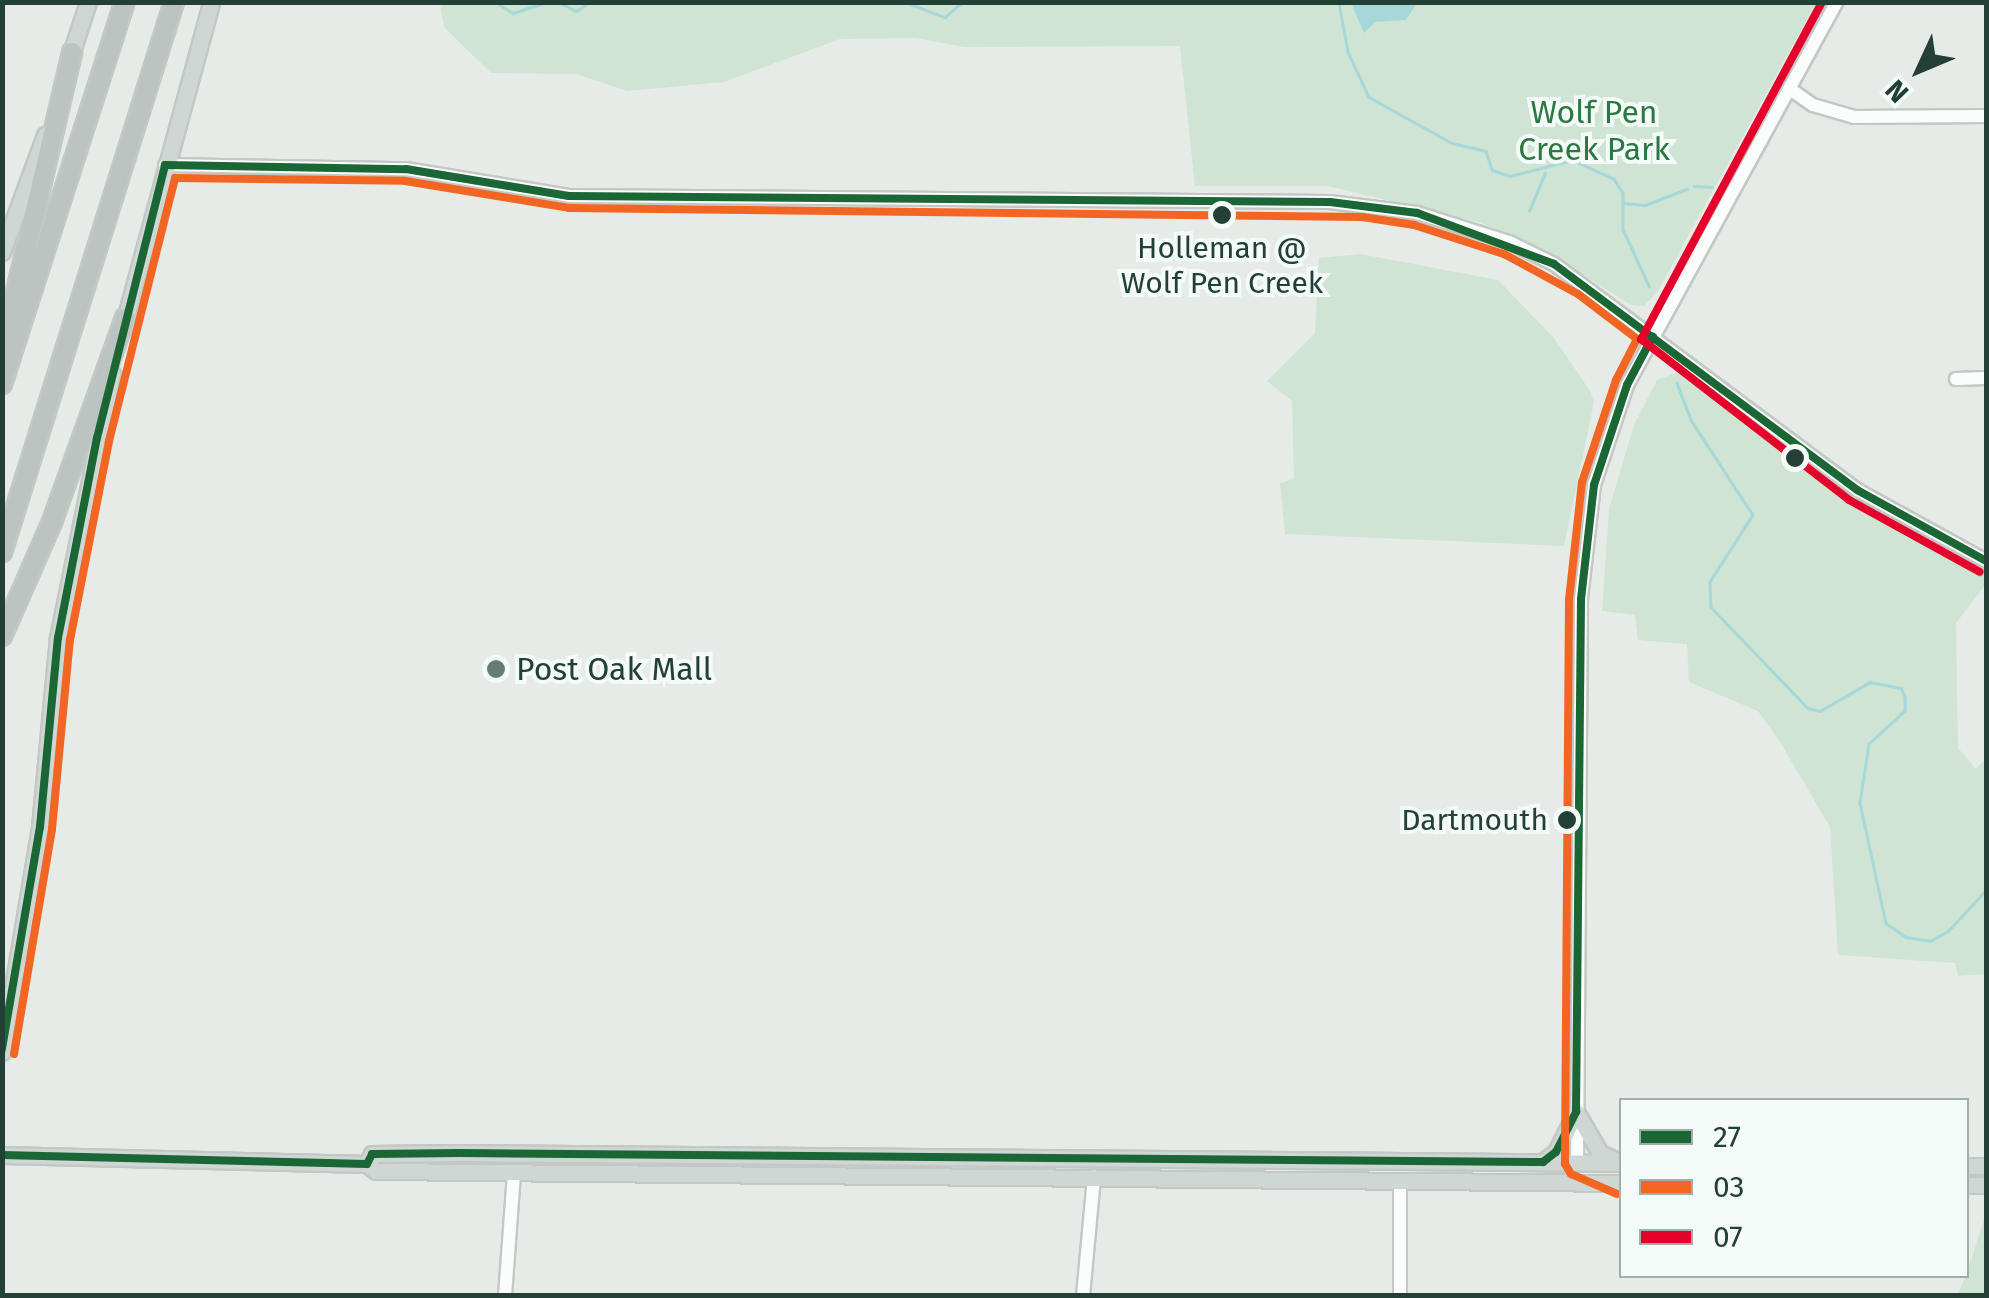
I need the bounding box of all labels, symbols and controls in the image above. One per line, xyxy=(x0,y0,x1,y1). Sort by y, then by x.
north arrow xyxy=(1869,20,1969,120)
text: N xyxy=(1879,73,1915,109)
park label: Wolf Pen Creek Park xyxy=(1518,94,1670,169)
marker: Holleman @ Wolf Pen Creek xyxy=(1212,205,1232,225)
place label: Holleman @ Wolf Pen Creek xyxy=(1121,230,1323,300)
unlabelled marker xyxy=(1785,448,1805,468)
place label: Post Oak Mall xyxy=(516,650,712,688)
marker: Post Oak Mall xyxy=(485,658,507,680)
place label: Dartmouth xyxy=(1401,802,1548,838)
marker: Dartmouth xyxy=(1557,810,1577,830)
legend xyxy=(1619,1098,1969,1278)
text: 27 xyxy=(1713,1119,1741,1155)
text: 03 xyxy=(1713,1169,1744,1205)
text: 07 xyxy=(1713,1219,1742,1255)

